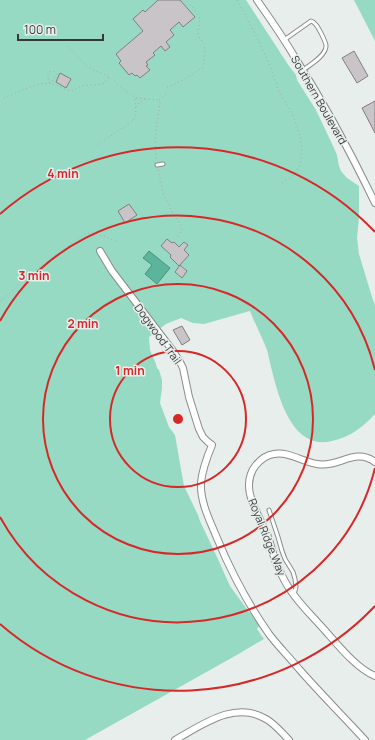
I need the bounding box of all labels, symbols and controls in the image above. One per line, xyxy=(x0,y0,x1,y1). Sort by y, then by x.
scale bar xyxy=(18,16,103,42)
text: 100 m xyxy=(24,21,56,38)
street label: Southern Boulevard xyxy=(288,53,351,147)
text: 4 min xyxy=(47,165,79,182)
text: 3 min xyxy=(18,267,50,284)
street label: Dogwood Trail xyxy=(131,300,185,367)
text: 2 min xyxy=(67,315,99,332)
text: 1 min xyxy=(115,362,145,379)
centre of rings xyxy=(171,412,185,426)
street label: Royal Ridge Way xyxy=(245,496,290,578)

